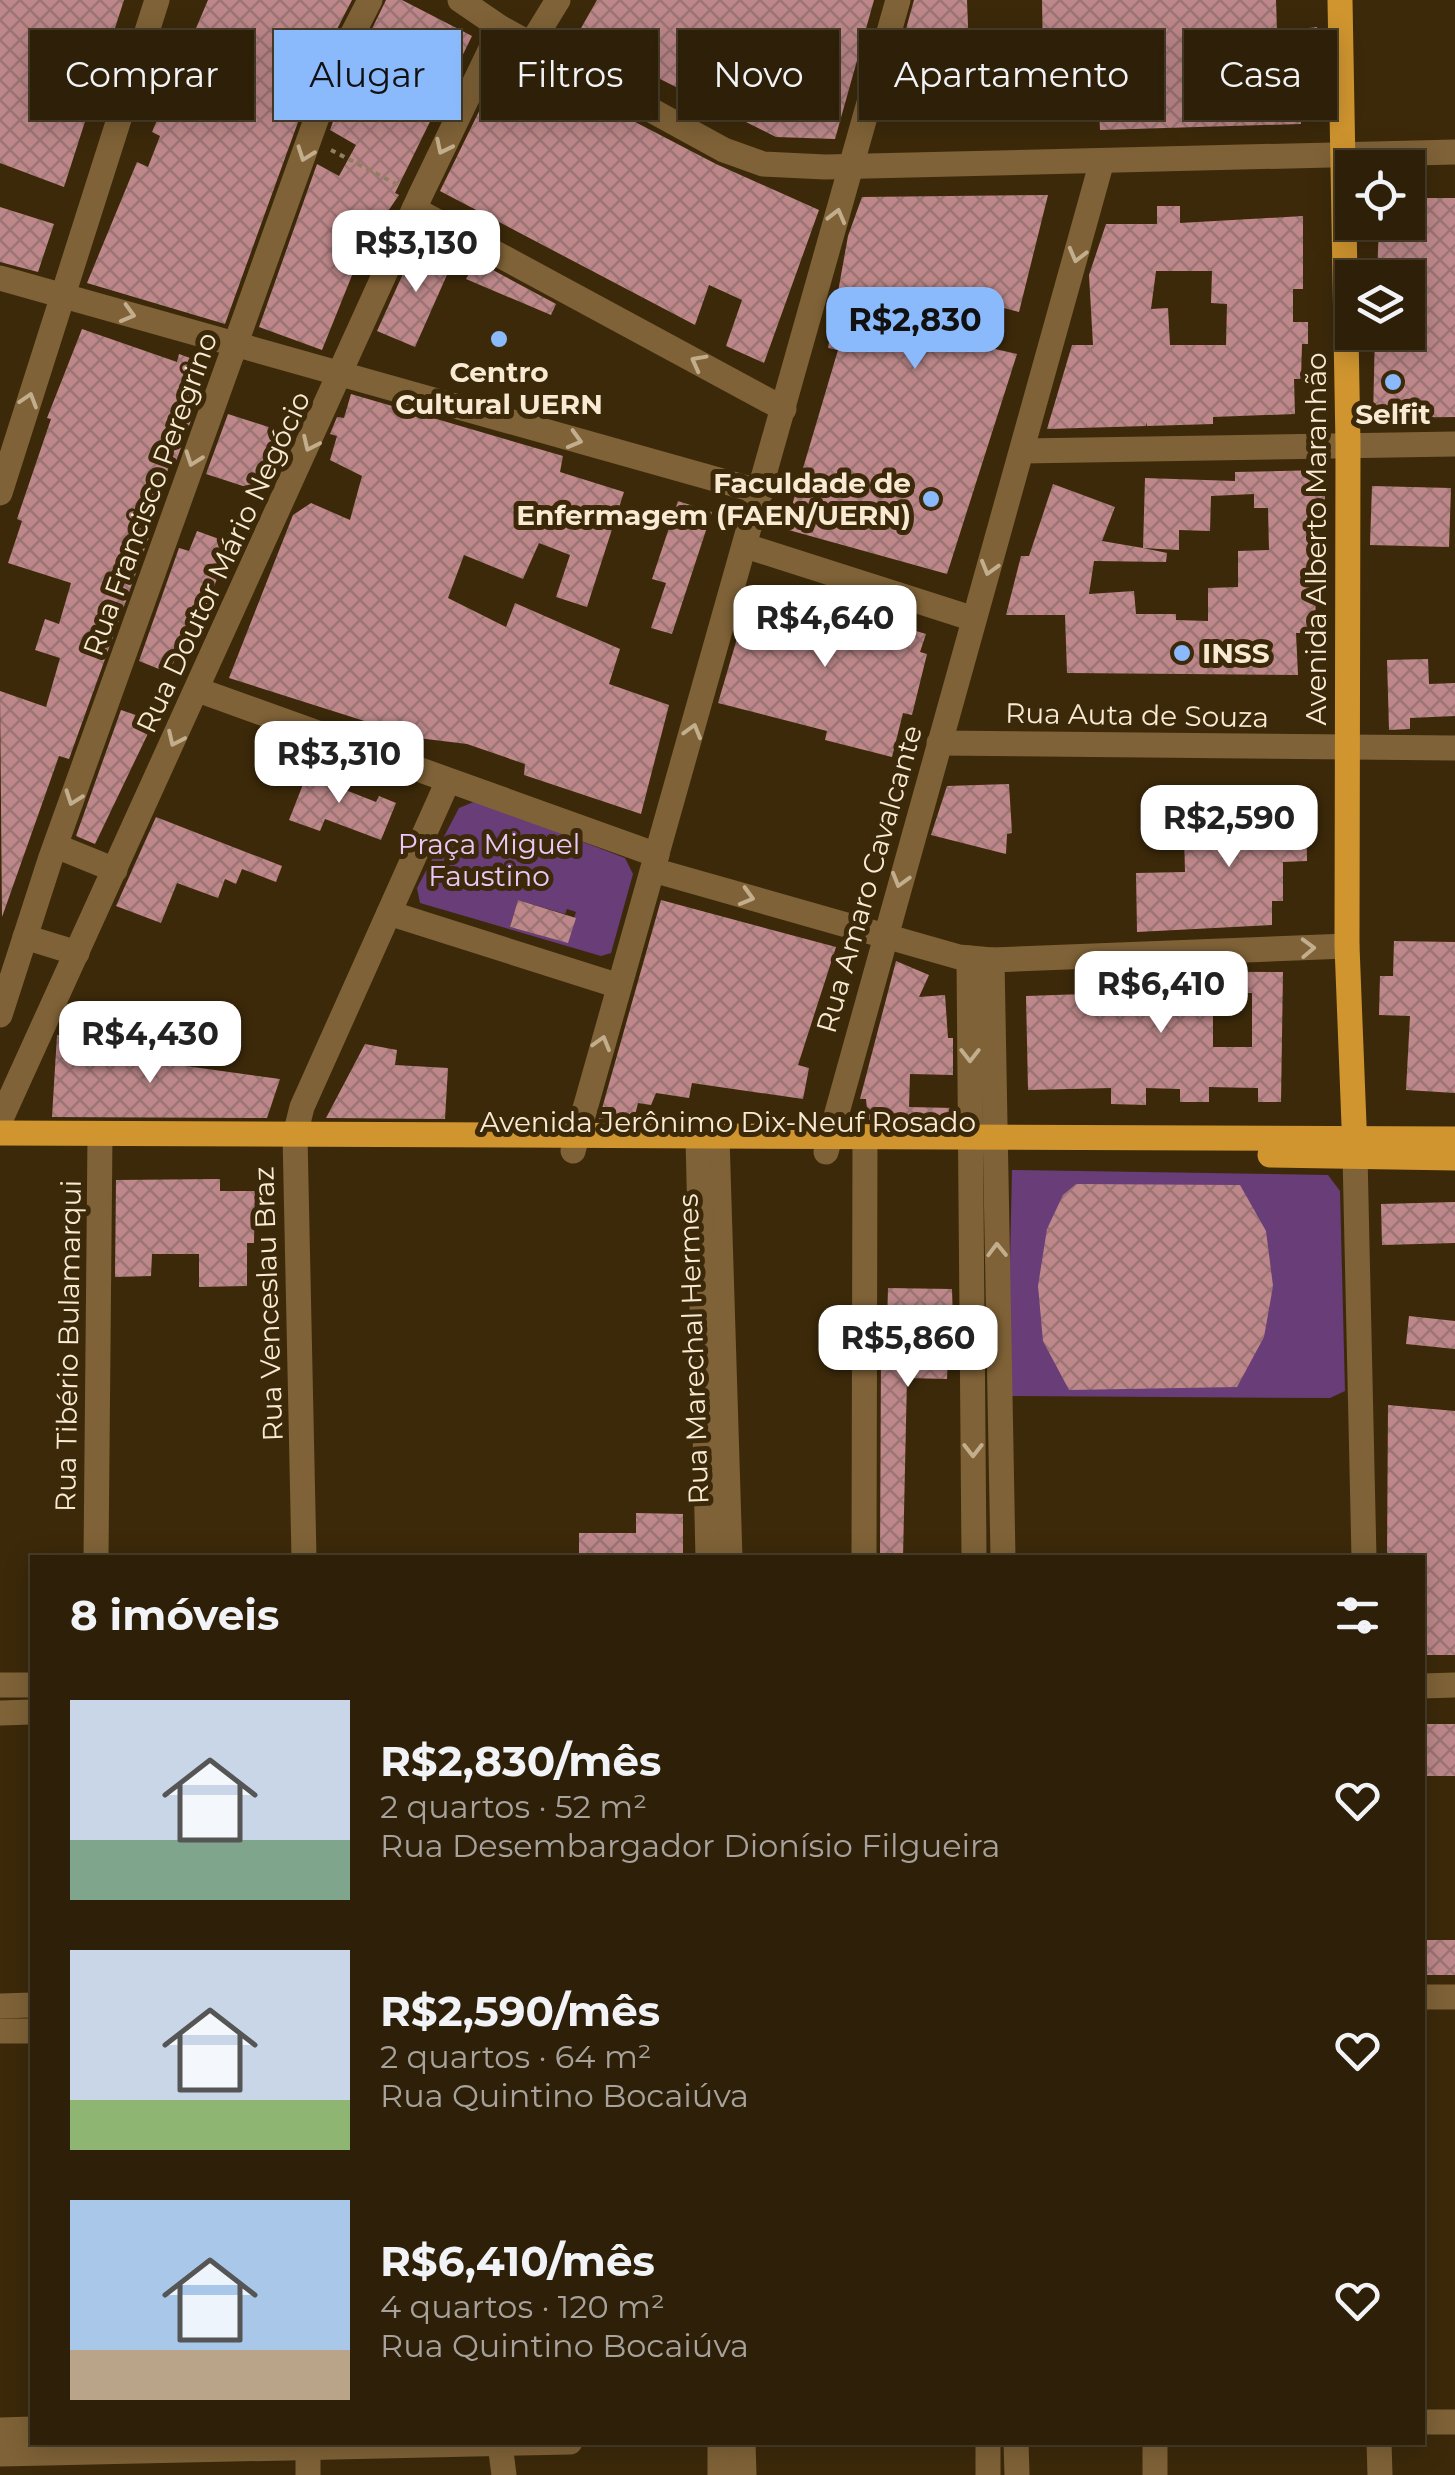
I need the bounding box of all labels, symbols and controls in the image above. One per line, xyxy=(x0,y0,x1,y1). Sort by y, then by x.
chip: Comprar xyxy=(30,30,254,120)
chip: Alugar xyxy=(274,30,461,120)
chip: Filtros xyxy=(481,30,658,120)
chip: Novo xyxy=(678,30,839,120)
chip: Apartamento xyxy=(859,30,1164,120)
chip: Casa xyxy=(1184,30,1337,120)
one-way arrow xyxy=(436,137,456,155)
one-way arrow xyxy=(296,144,316,161)
map controls xyxy=(1335,150,1425,350)
button: locate xyxy=(1335,150,1425,240)
one-way arrow xyxy=(826,208,847,225)
pin: R$3,130 xyxy=(324,210,508,295)
text: R$3,130 xyxy=(354,223,478,262)
one-way arrow xyxy=(1067,246,1088,263)
button: layers xyxy=(1335,260,1425,350)
pin: R$2,830 xyxy=(823,287,1007,372)
text: R$2,830 xyxy=(848,300,982,339)
one-way arrow xyxy=(119,302,136,323)
street label: Rua Francisco Peregrino xyxy=(76,328,224,660)
marker: Centro Cultural UERN xyxy=(488,328,510,350)
street label: Avenida Alberto Maranhão xyxy=(1299,353,1333,726)
place label: Centro Cultural UERN xyxy=(395,355,603,421)
one-way arrow xyxy=(691,355,709,375)
marker: Selfit xyxy=(1382,371,1404,393)
street label: Rua Doutor Mário Negócio xyxy=(129,386,317,738)
one-way arrow xyxy=(17,392,38,409)
place label: Selfit xyxy=(1355,397,1431,431)
one-way arrow xyxy=(566,428,583,449)
one-way arrow xyxy=(302,433,322,451)
one-way arrow xyxy=(185,449,205,467)
place label: Faculdade de Enfermagem (FAEN/UERN) xyxy=(516,466,911,532)
marker: Faculdade de Enfermagem (FAEN/UERN) xyxy=(920,488,942,510)
one-way arrow xyxy=(980,559,1001,576)
pin: R$4,640 xyxy=(733,585,917,670)
text: R$4,640 xyxy=(755,598,895,637)
place label: INSS xyxy=(1202,636,1270,670)
marker: INSS xyxy=(1171,642,1193,664)
street label: Rua Auta de Souza xyxy=(1005,696,1269,734)
pin: R$3,310 xyxy=(247,721,431,806)
street label: Rua Amaro Cavalcante xyxy=(809,721,929,1037)
one-way arrow xyxy=(681,724,702,741)
one-way arrow xyxy=(167,729,187,747)
text: R$3,310 xyxy=(277,734,401,773)
pin: R$2,590 xyxy=(1137,785,1321,870)
one-way arrow xyxy=(64,789,85,806)
text: R$2,590 xyxy=(1163,798,1295,837)
park label: Praça Miguel Faustino xyxy=(398,827,580,893)
one-way arrow xyxy=(891,871,912,888)
one-way arrow xyxy=(738,885,755,906)
one-way arrow xyxy=(1301,938,1317,959)
pin: R$6,410 xyxy=(1069,951,1253,1036)
text: R$6,410 xyxy=(1097,964,1225,1003)
pin: R$4,430 xyxy=(58,1001,242,1086)
text: R$4,430 xyxy=(81,1014,219,1053)
one-way arrow xyxy=(591,1035,612,1053)
one-way arrow xyxy=(959,1048,980,1064)
street label: Avenida Jerônimo Dix-Neuf Rosado xyxy=(480,1105,976,1139)
street label: Rua Venceslau Braz xyxy=(246,1166,290,1442)
street label: Rua Tibério Bulamarqui xyxy=(48,1180,88,1512)
street label: Rua Marechal Hermes xyxy=(671,1193,715,1505)
one-way arrow xyxy=(987,1242,1008,1258)
pin: R$5,860 xyxy=(816,1305,1000,1390)
text: R$5,860 xyxy=(841,1318,975,1357)
one-way arrow xyxy=(962,1444,984,1459)
icon: filters xyxy=(1330,1588,1385,1643)
text: 8 imóveis xyxy=(70,1589,279,1641)
text: R$2,830/mês xyxy=(380,1735,661,1787)
icon: home xyxy=(150,1740,270,1860)
icon: heart xyxy=(1330,1773,1385,1828)
text: 2 quartos · 52 m² xyxy=(380,1787,647,1826)
text: Rua Desembargador Dionísio Filgueira xyxy=(380,1826,1001,1865)
text: R$2,590/mês xyxy=(380,1985,660,2037)
icon: home xyxy=(150,1990,270,2110)
icon: heart xyxy=(1330,2023,1385,2078)
text: 2 quartos · 64 m² xyxy=(380,2037,652,2076)
text: Rua Quintino Bocaiúva xyxy=(380,2076,749,2115)
text: R$6,410/mês xyxy=(380,2235,655,2287)
icon: home xyxy=(150,2240,270,2360)
icon: heart xyxy=(1330,2273,1385,2328)
text: 4 quartos · 120 m² xyxy=(380,2287,665,2326)
text: Rua Quintino Bocaiúva xyxy=(380,2326,749,2365)

